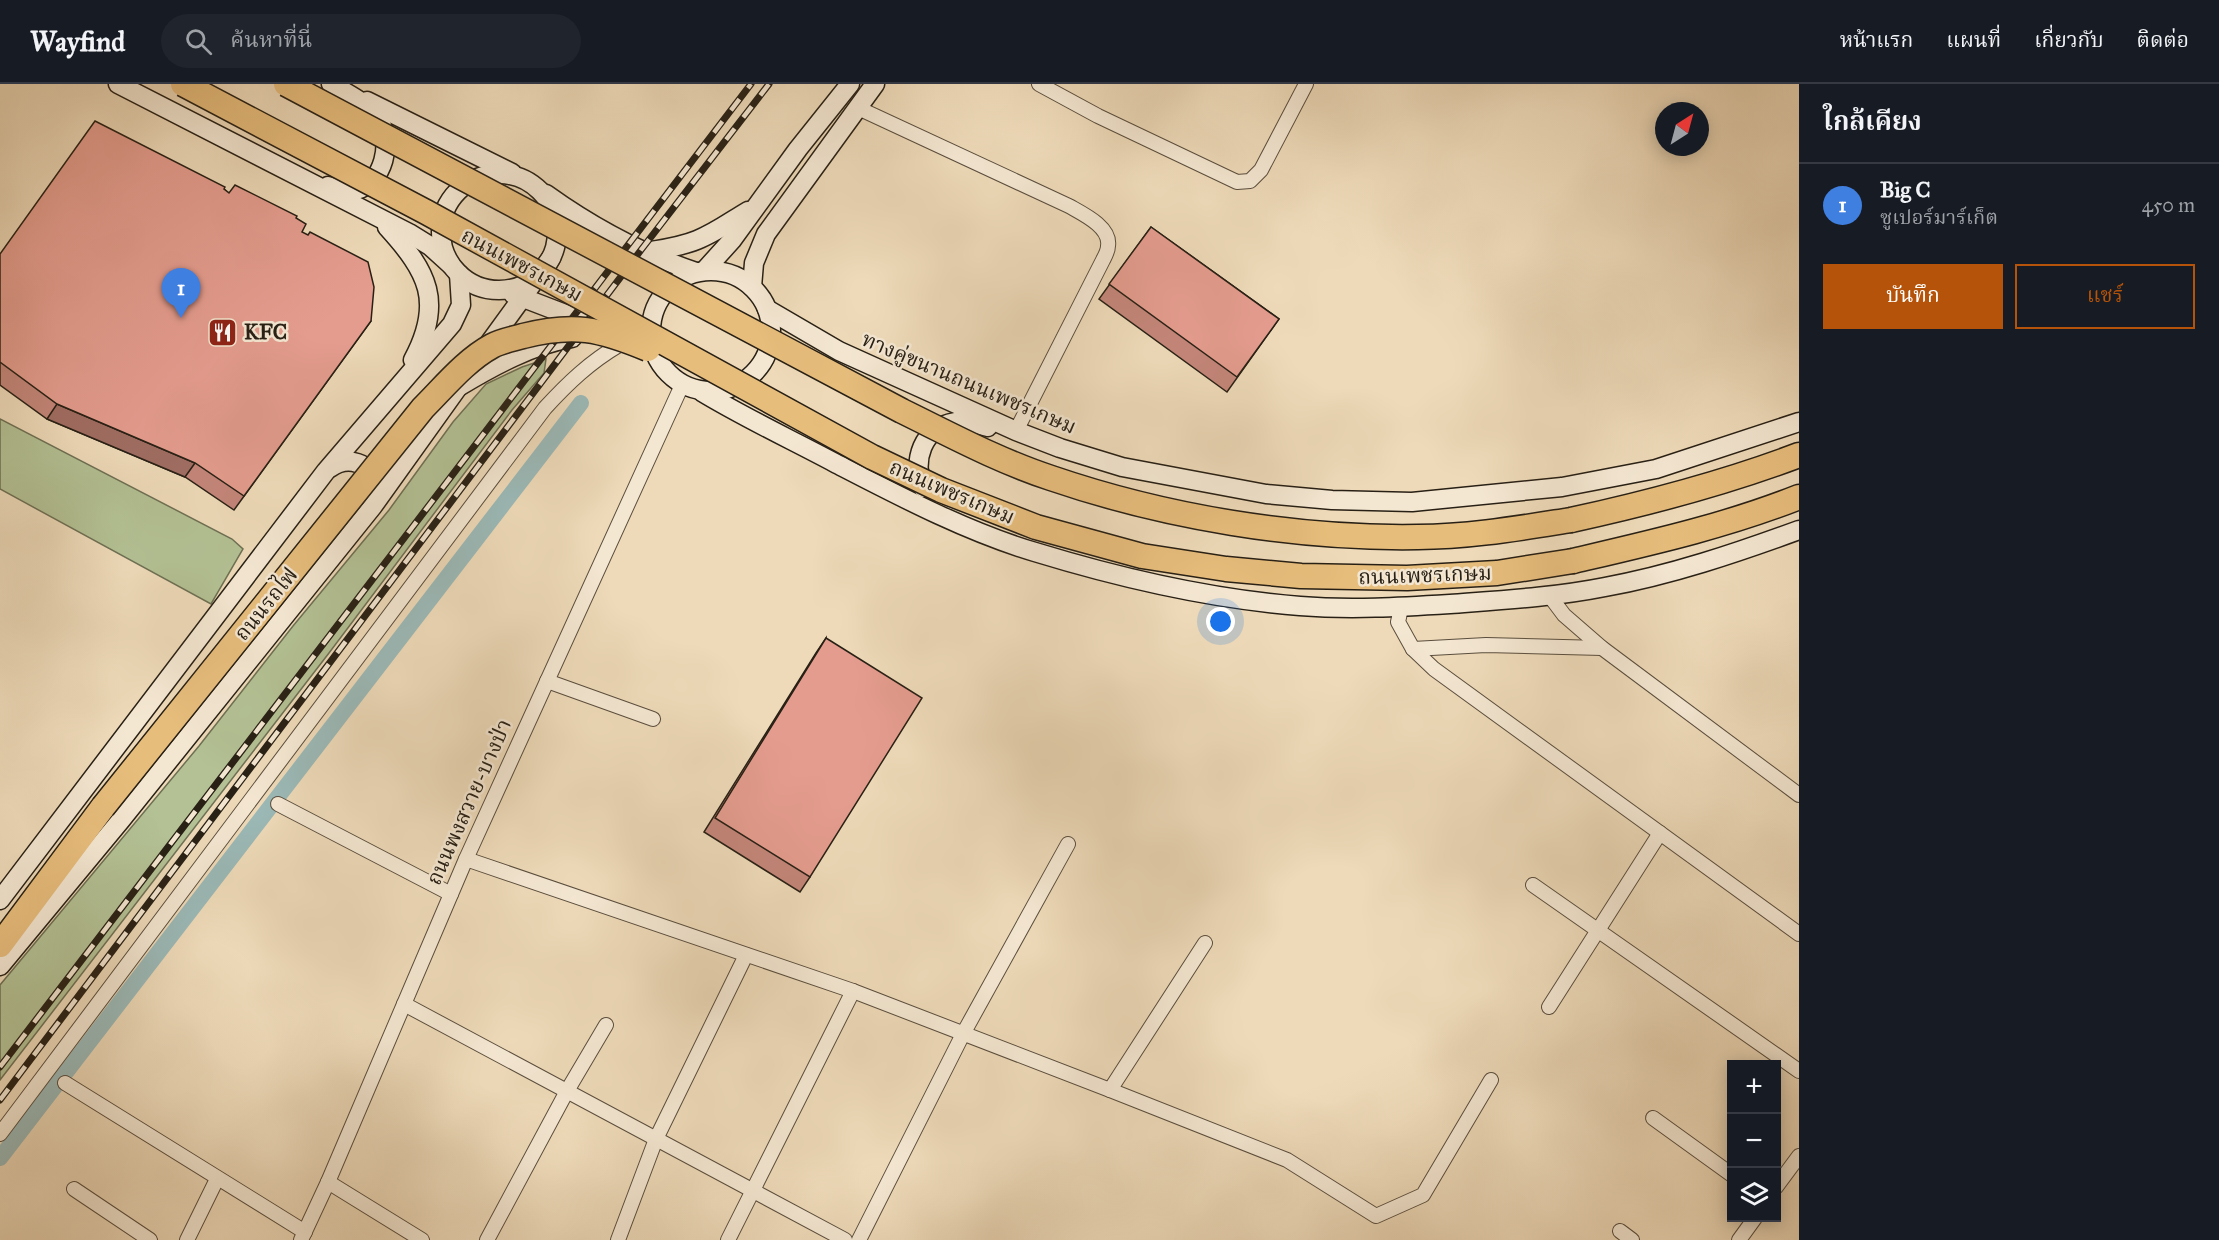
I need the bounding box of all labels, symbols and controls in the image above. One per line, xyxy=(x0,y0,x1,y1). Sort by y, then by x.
search box xyxy=(161,14,581,68)
text: Wayfind xyxy=(30,24,125,59)
icon: search xyxy=(182,25,215,58)
text: ค้นหาที่นี่ xyxy=(230,26,312,53)
text: หน้าแรก xyxy=(1840,27,1913,53)
text: แผนที่ xyxy=(1946,27,2001,53)
text: เกี่ยวกับ xyxy=(2034,27,2104,53)
text: ติดต่อ xyxy=(2137,27,2189,53)
north arrow xyxy=(1655,102,1709,156)
text: ใกล้เคียง xyxy=(1823,105,1922,137)
text: Big C xyxy=(1880,176,1931,203)
text: 1 xyxy=(1839,193,1846,217)
text: 450 m xyxy=(2142,193,2195,217)
text: ซูเปอร์มาร์เก็ต xyxy=(1880,205,1998,229)
street label: ถนนเพชรเกษม xyxy=(457,222,587,308)
button: บันทึก xyxy=(1823,264,2003,329)
button: แชร์ xyxy=(2015,264,2195,329)
pin: 1 xyxy=(162,268,201,318)
restaurant icon: KFC xyxy=(207,316,239,348)
place label: KFC xyxy=(244,319,287,345)
street label: ทางคู่ขนานถนนเพชรเกษม xyxy=(858,326,1080,440)
street label: ถนนเพชรเกษม xyxy=(885,454,1019,530)
street label: ถนนเพชรเกษม xyxy=(1358,560,1492,590)
street label: ถนนรถไฟ xyxy=(227,561,303,646)
your location xyxy=(1206,607,1235,636)
street label: ถนนพงสวาย-บางป่า xyxy=(421,715,517,889)
map controls xyxy=(1727,1060,1781,1222)
button: + xyxy=(1727,1060,1781,1114)
button: − xyxy=(1727,1114,1781,1168)
button: layers xyxy=(1727,1168,1781,1222)

